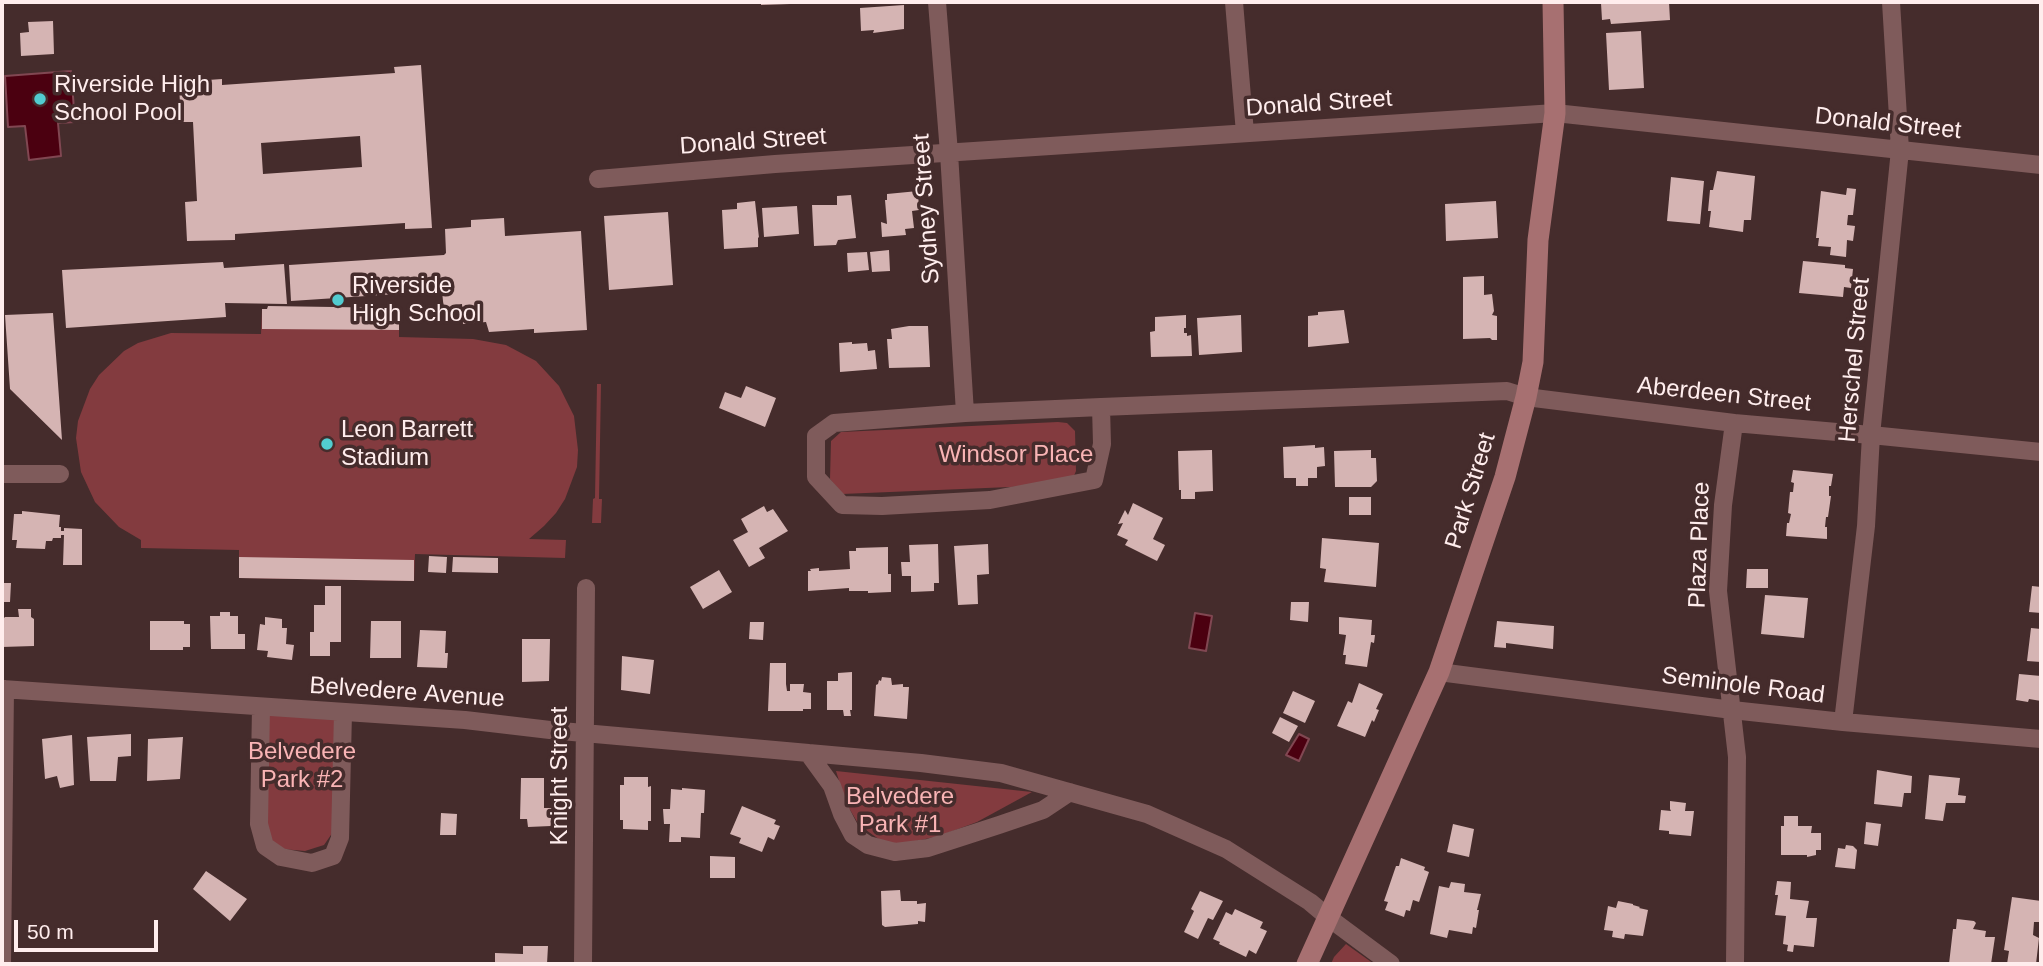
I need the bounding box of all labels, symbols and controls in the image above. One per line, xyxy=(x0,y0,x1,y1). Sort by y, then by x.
place label: Riverside High School Pool xyxy=(54,71,210,127)
street label: Donald Street xyxy=(1245,85,1393,123)
marker: Riverside High School Pool xyxy=(32,91,48,107)
street label: Donald Street xyxy=(1814,102,1962,146)
street label: Donald Street xyxy=(679,123,827,161)
street label: Sydney Street xyxy=(907,133,947,285)
place label: Riverside High School xyxy=(352,272,481,328)
street label: Herschel Street xyxy=(1833,276,1877,444)
marker: Riverside High School xyxy=(330,292,346,308)
street label: Aberdeen Street xyxy=(1636,372,1812,418)
place label: Leon Barrett Stadium xyxy=(341,416,473,472)
street label: Park Street xyxy=(1440,429,1502,553)
marker: Leon Barrett Stadium xyxy=(319,436,335,452)
park label: Windsor Place xyxy=(939,441,1093,469)
street label: Plaza Place xyxy=(1683,481,1717,609)
street label: Seminole Road xyxy=(1660,662,1826,710)
street label: Belvedere Avenue xyxy=(308,672,506,714)
street label: Knight Street xyxy=(546,707,574,845)
park label: Belvedere Park #2 xyxy=(248,738,356,794)
park label: Belvedere Park #1 xyxy=(846,783,954,839)
scale bar xyxy=(18,906,161,950)
text: 50 m xyxy=(27,920,74,943)

